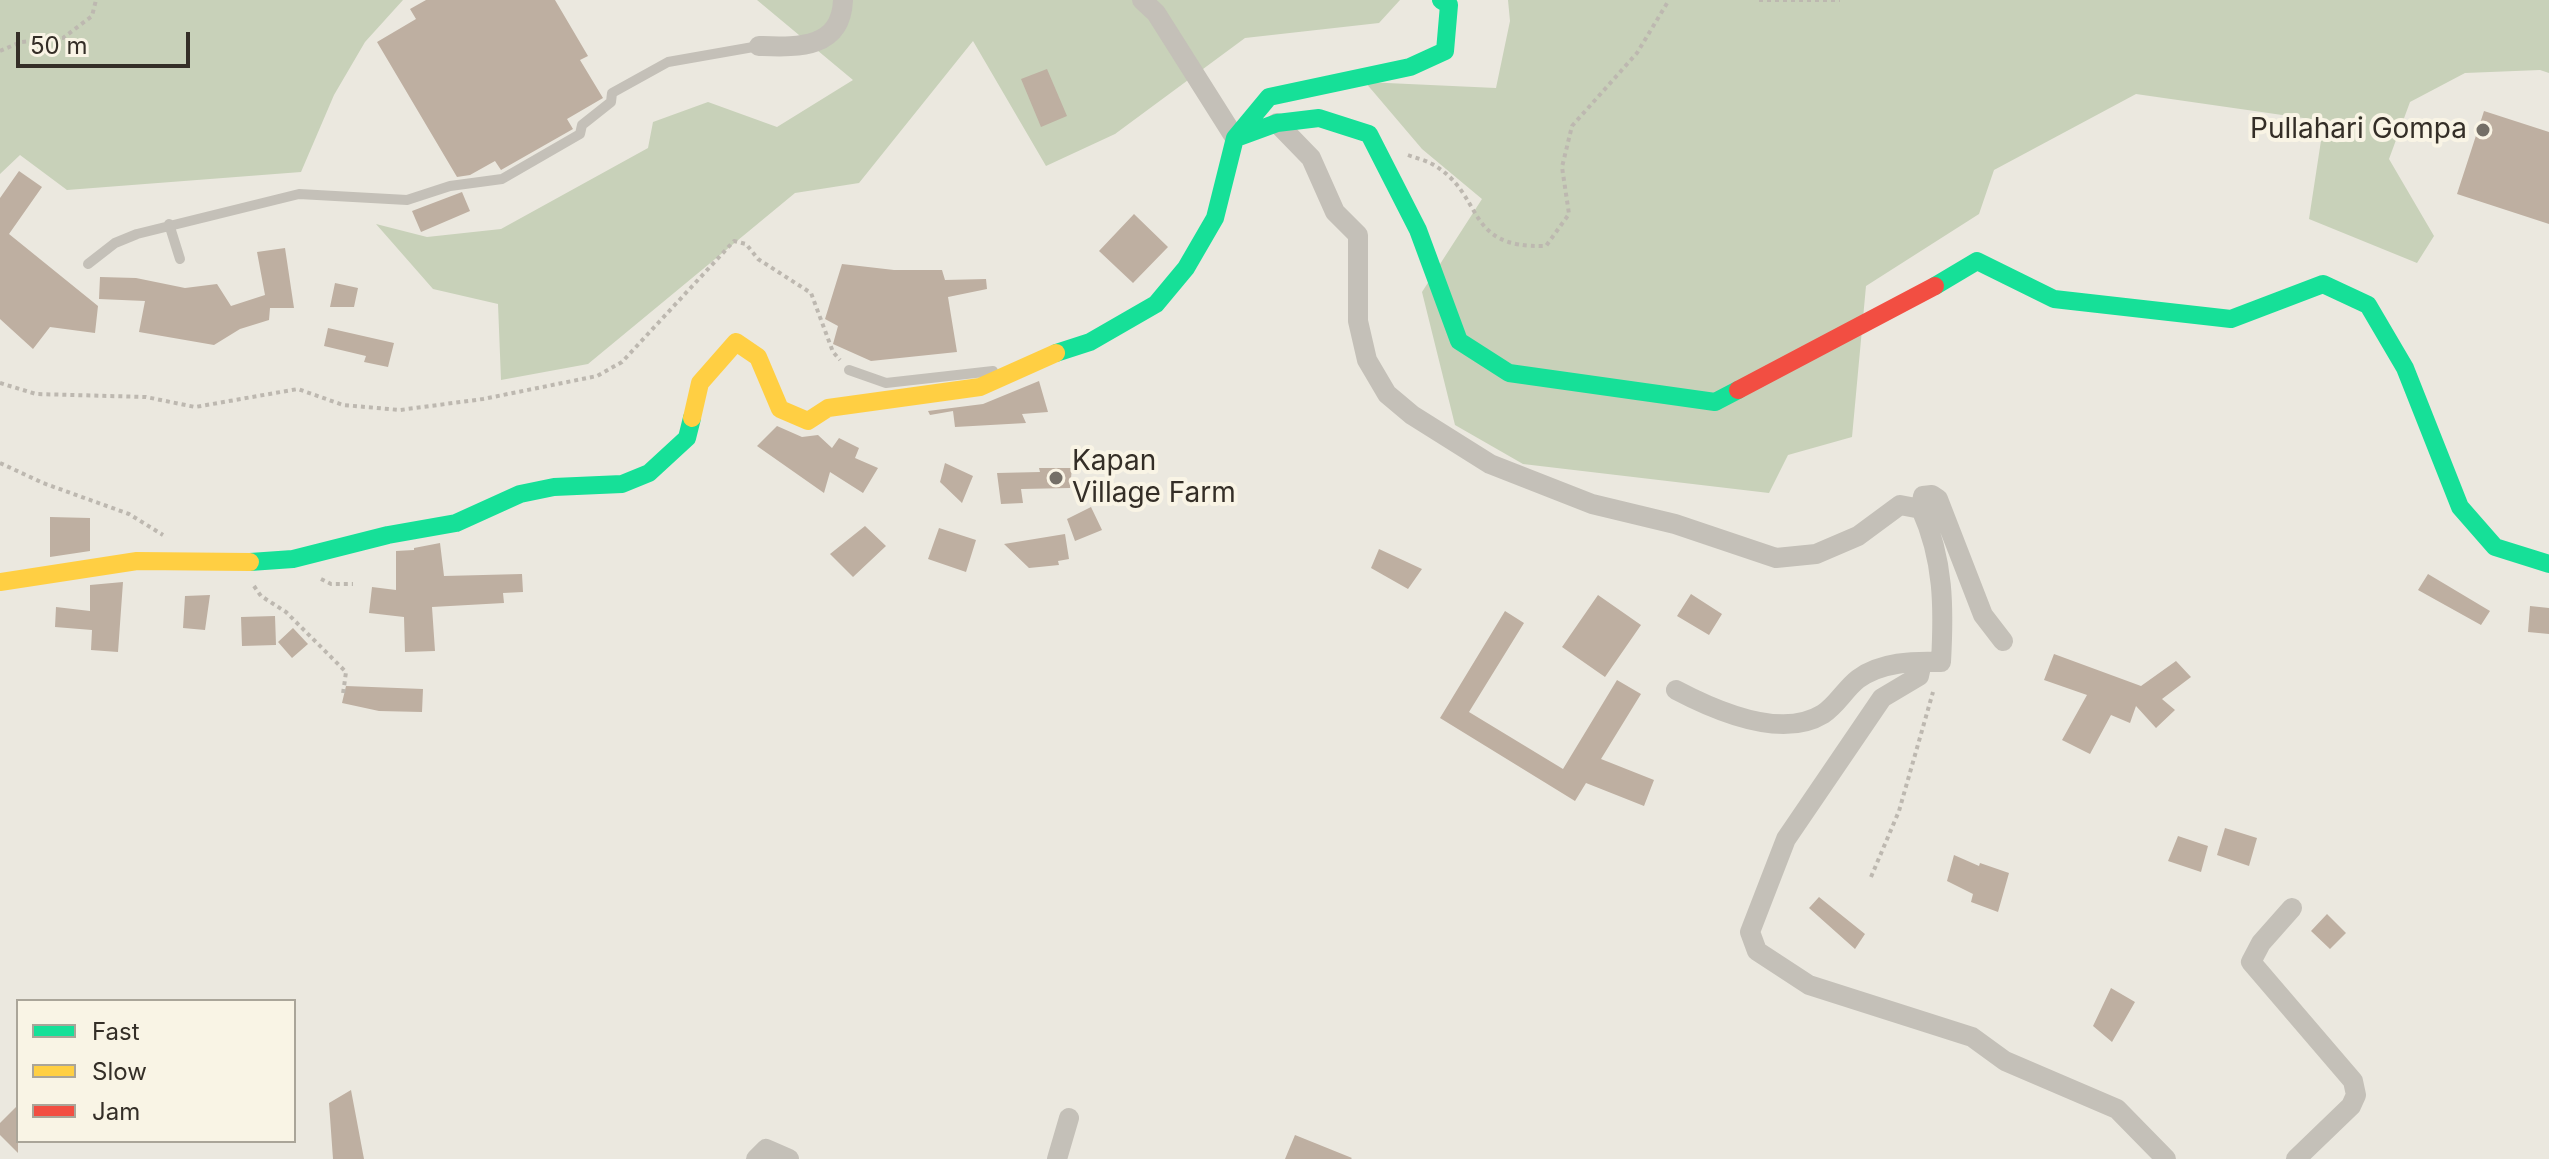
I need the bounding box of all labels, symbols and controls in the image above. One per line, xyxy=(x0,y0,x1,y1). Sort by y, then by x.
scale bar xyxy=(20,16,194,66)
text: 50 m xyxy=(30,31,88,60)
place label: Pullahari Gompa xyxy=(2250,113,2467,147)
marker: Pullahari Gompa xyxy=(2474,121,2492,139)
place label: Kapan Village Farm xyxy=(1072,445,1236,511)
marker: Kapan Village Farm xyxy=(1047,469,1065,487)
legend xyxy=(16,999,296,1143)
text: Fast xyxy=(92,1017,140,1046)
text: Slow xyxy=(92,1057,147,1086)
text: Jam xyxy=(92,1097,140,1126)

